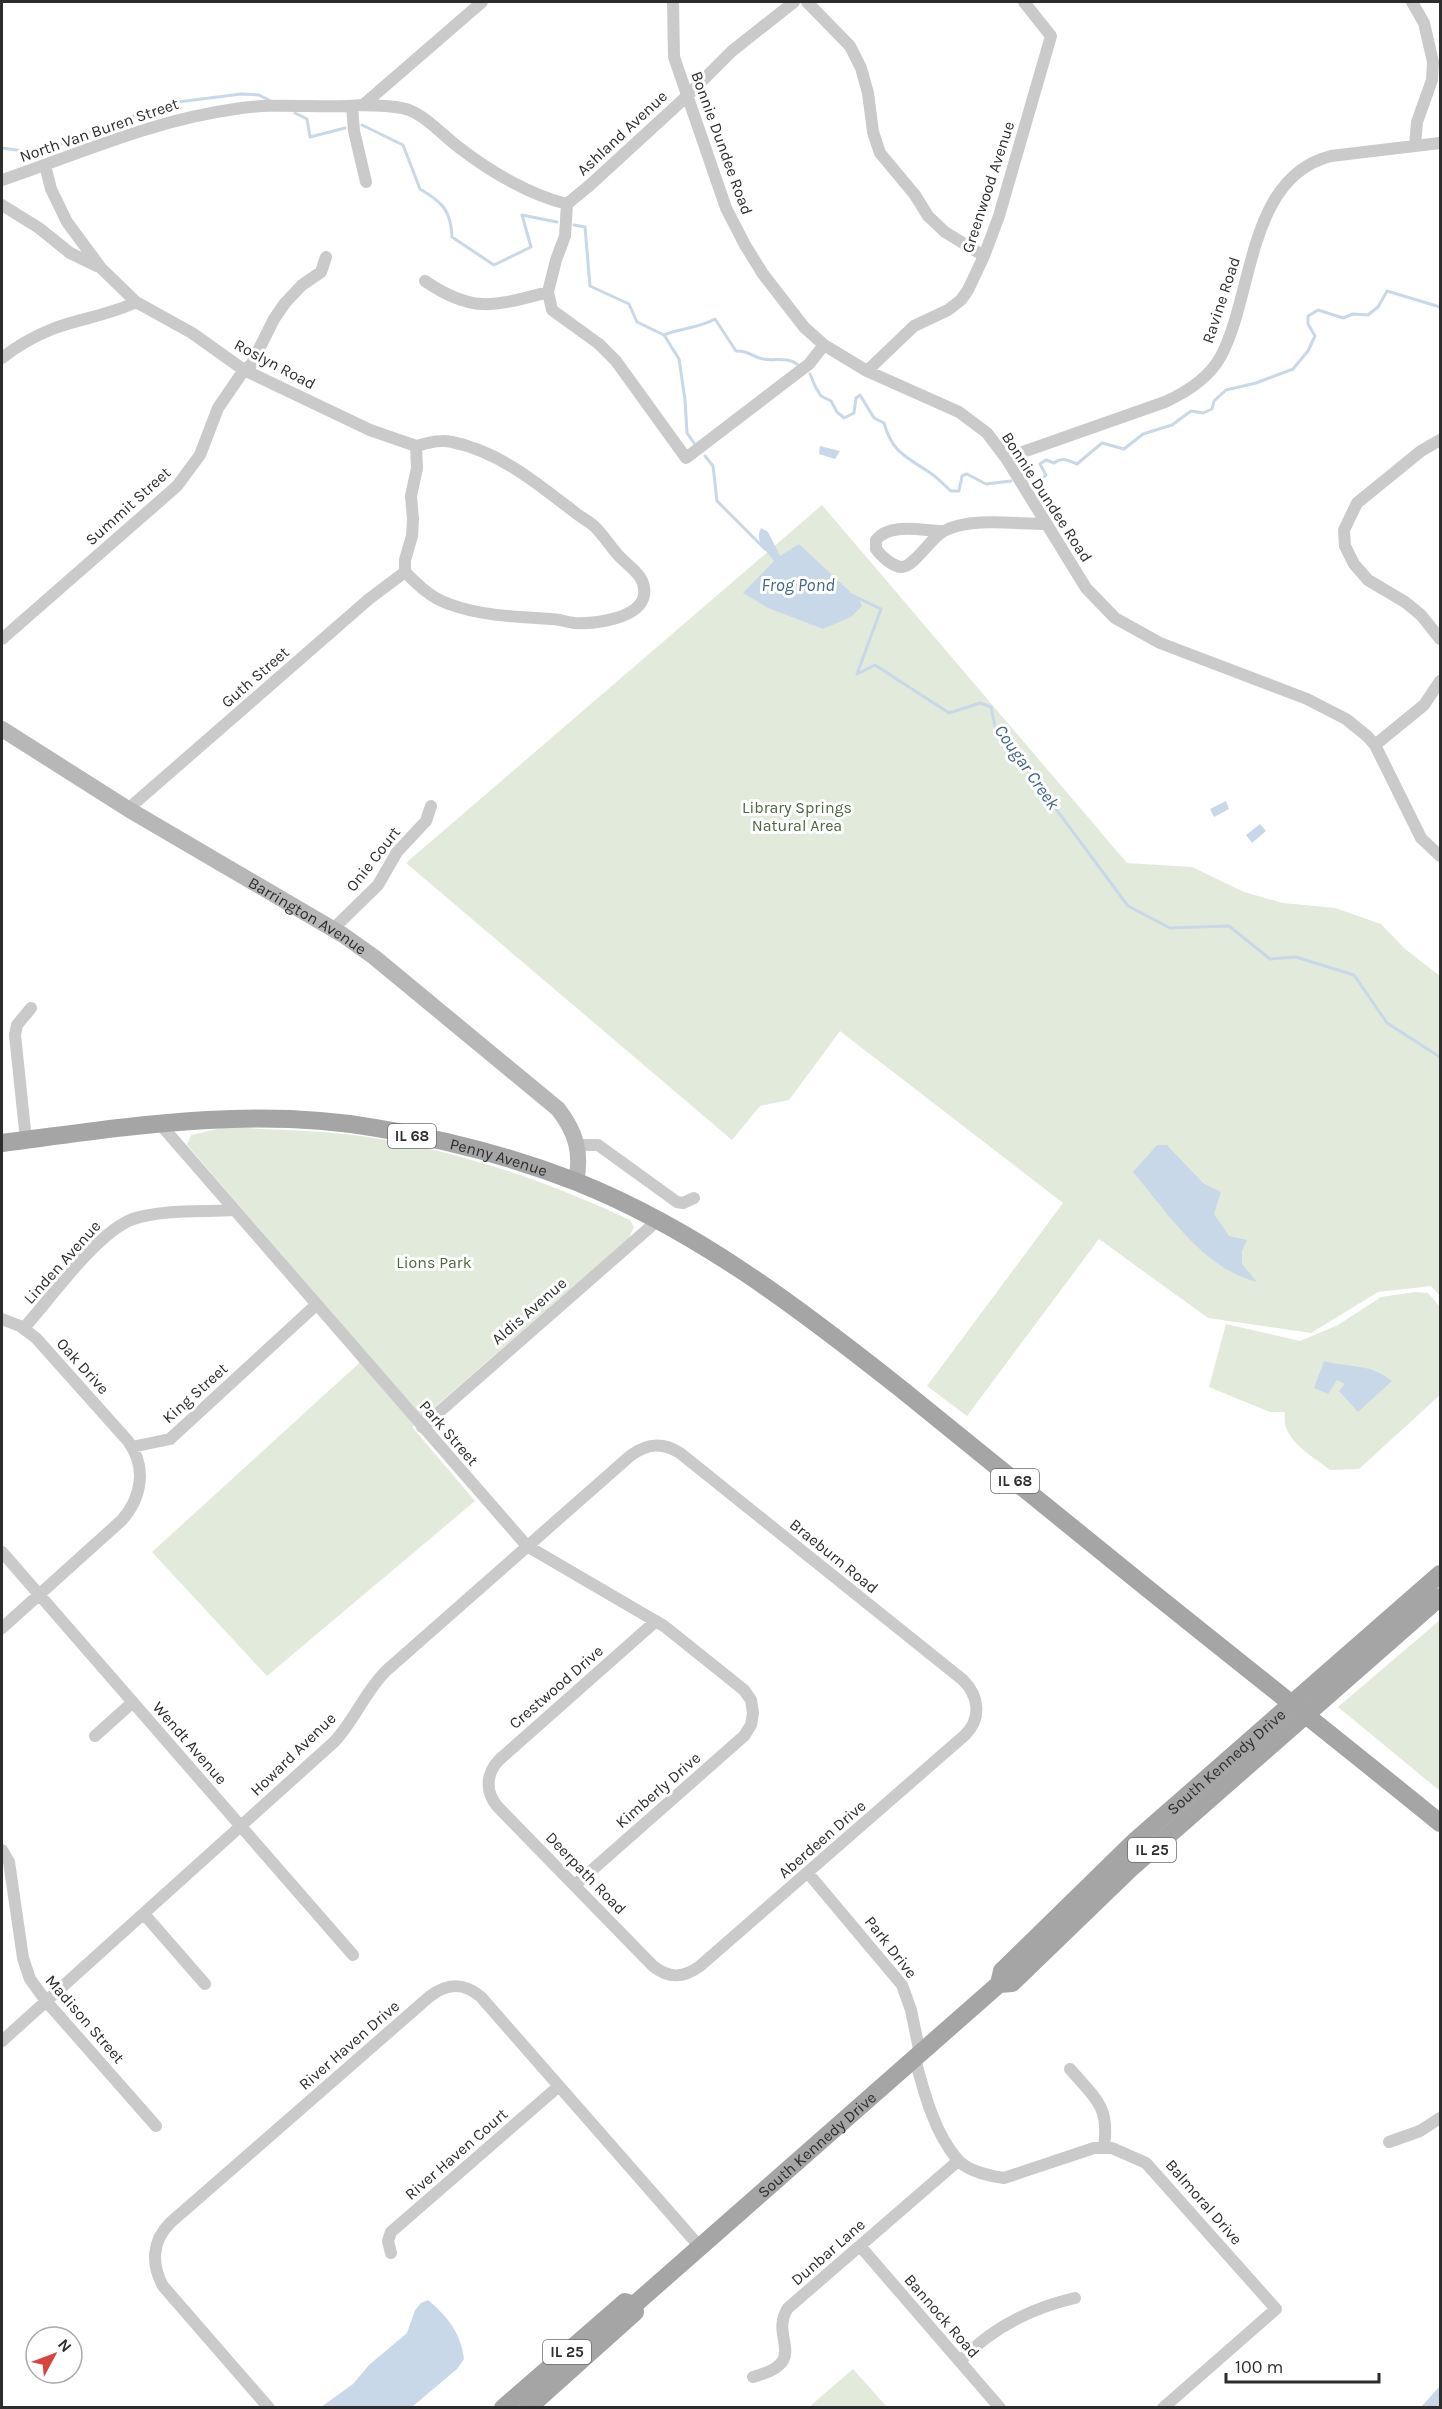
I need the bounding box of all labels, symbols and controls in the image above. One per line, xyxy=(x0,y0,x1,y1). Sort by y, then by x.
street label: Bonnie Dundee Road xyxy=(687,69,757,217)
street label: Ashland Avenue xyxy=(573,86,671,180)
street label: North Van Buren Street xyxy=(17,94,181,166)
street label: Greenwood Avenue xyxy=(958,119,1018,255)
street label: Ravine Road xyxy=(1198,254,1244,346)
street label: Roslyn Road xyxy=(231,335,319,393)
street label: Bonnie Dundee Road xyxy=(998,428,1096,566)
street label: Summit Street xyxy=(82,463,174,549)
water label: Frog Pond xyxy=(761,574,835,596)
street label: Guth Street xyxy=(217,642,293,712)
water label: Cougar Creek xyxy=(990,720,1065,814)
park label: Library Springs Natural Area xyxy=(742,798,852,835)
street label: Onie Court xyxy=(342,823,404,895)
street label: Barrington Avenue xyxy=(245,872,370,958)
road number: IL 68 xyxy=(388,1124,436,1148)
street label: Penny Avenue xyxy=(448,1134,550,1180)
street label: Linden Avenue xyxy=(20,1216,104,1308)
park label: Lions Park xyxy=(396,1253,472,1272)
street label: Aldis Avenue xyxy=(488,1273,570,1349)
street label: Oak Drive xyxy=(53,1334,113,1398)
street label: King Street xyxy=(159,1359,231,1427)
street label: Park Street xyxy=(416,1397,482,1469)
road number: IL 68 xyxy=(991,1469,1039,1493)
street label: Braeburn Road xyxy=(786,1515,882,1597)
street label: Crestwood Drive xyxy=(505,1641,607,1733)
street label: Wendt Avenue xyxy=(149,1698,231,1788)
street label: South Kennedy Drive xyxy=(1163,1704,1289,1818)
street label: Howard Avenue xyxy=(246,1708,340,1800)
street label: Kimberly Drive xyxy=(612,1748,704,1832)
street label: Aberdeen Drive xyxy=(774,1796,870,1882)
street label: Deerpath Road xyxy=(542,1828,630,1918)
road number: IL 25 xyxy=(1128,1838,1176,1862)
street label: Park Drive xyxy=(861,1912,921,1982)
street label: Madison Street xyxy=(41,1971,129,2067)
street label: River Haven Drive xyxy=(295,1996,403,2094)
street label: South Kennedy Drive xyxy=(754,2087,880,2201)
street label: River Haven Court xyxy=(401,2104,511,2204)
street label: Balmoral Drive xyxy=(1162,2155,1246,2249)
street label: Dunbar Lane xyxy=(787,2215,869,2289)
street label: Bannock Road xyxy=(900,2270,984,2362)
north arrow xyxy=(24,2325,84,2385)
text: N xyxy=(54,2335,76,2356)
road number: IL 25 xyxy=(543,2340,591,2364)
scale bar xyxy=(1226,2346,1379,2384)
text: 100 m xyxy=(1235,2356,1283,2378)

